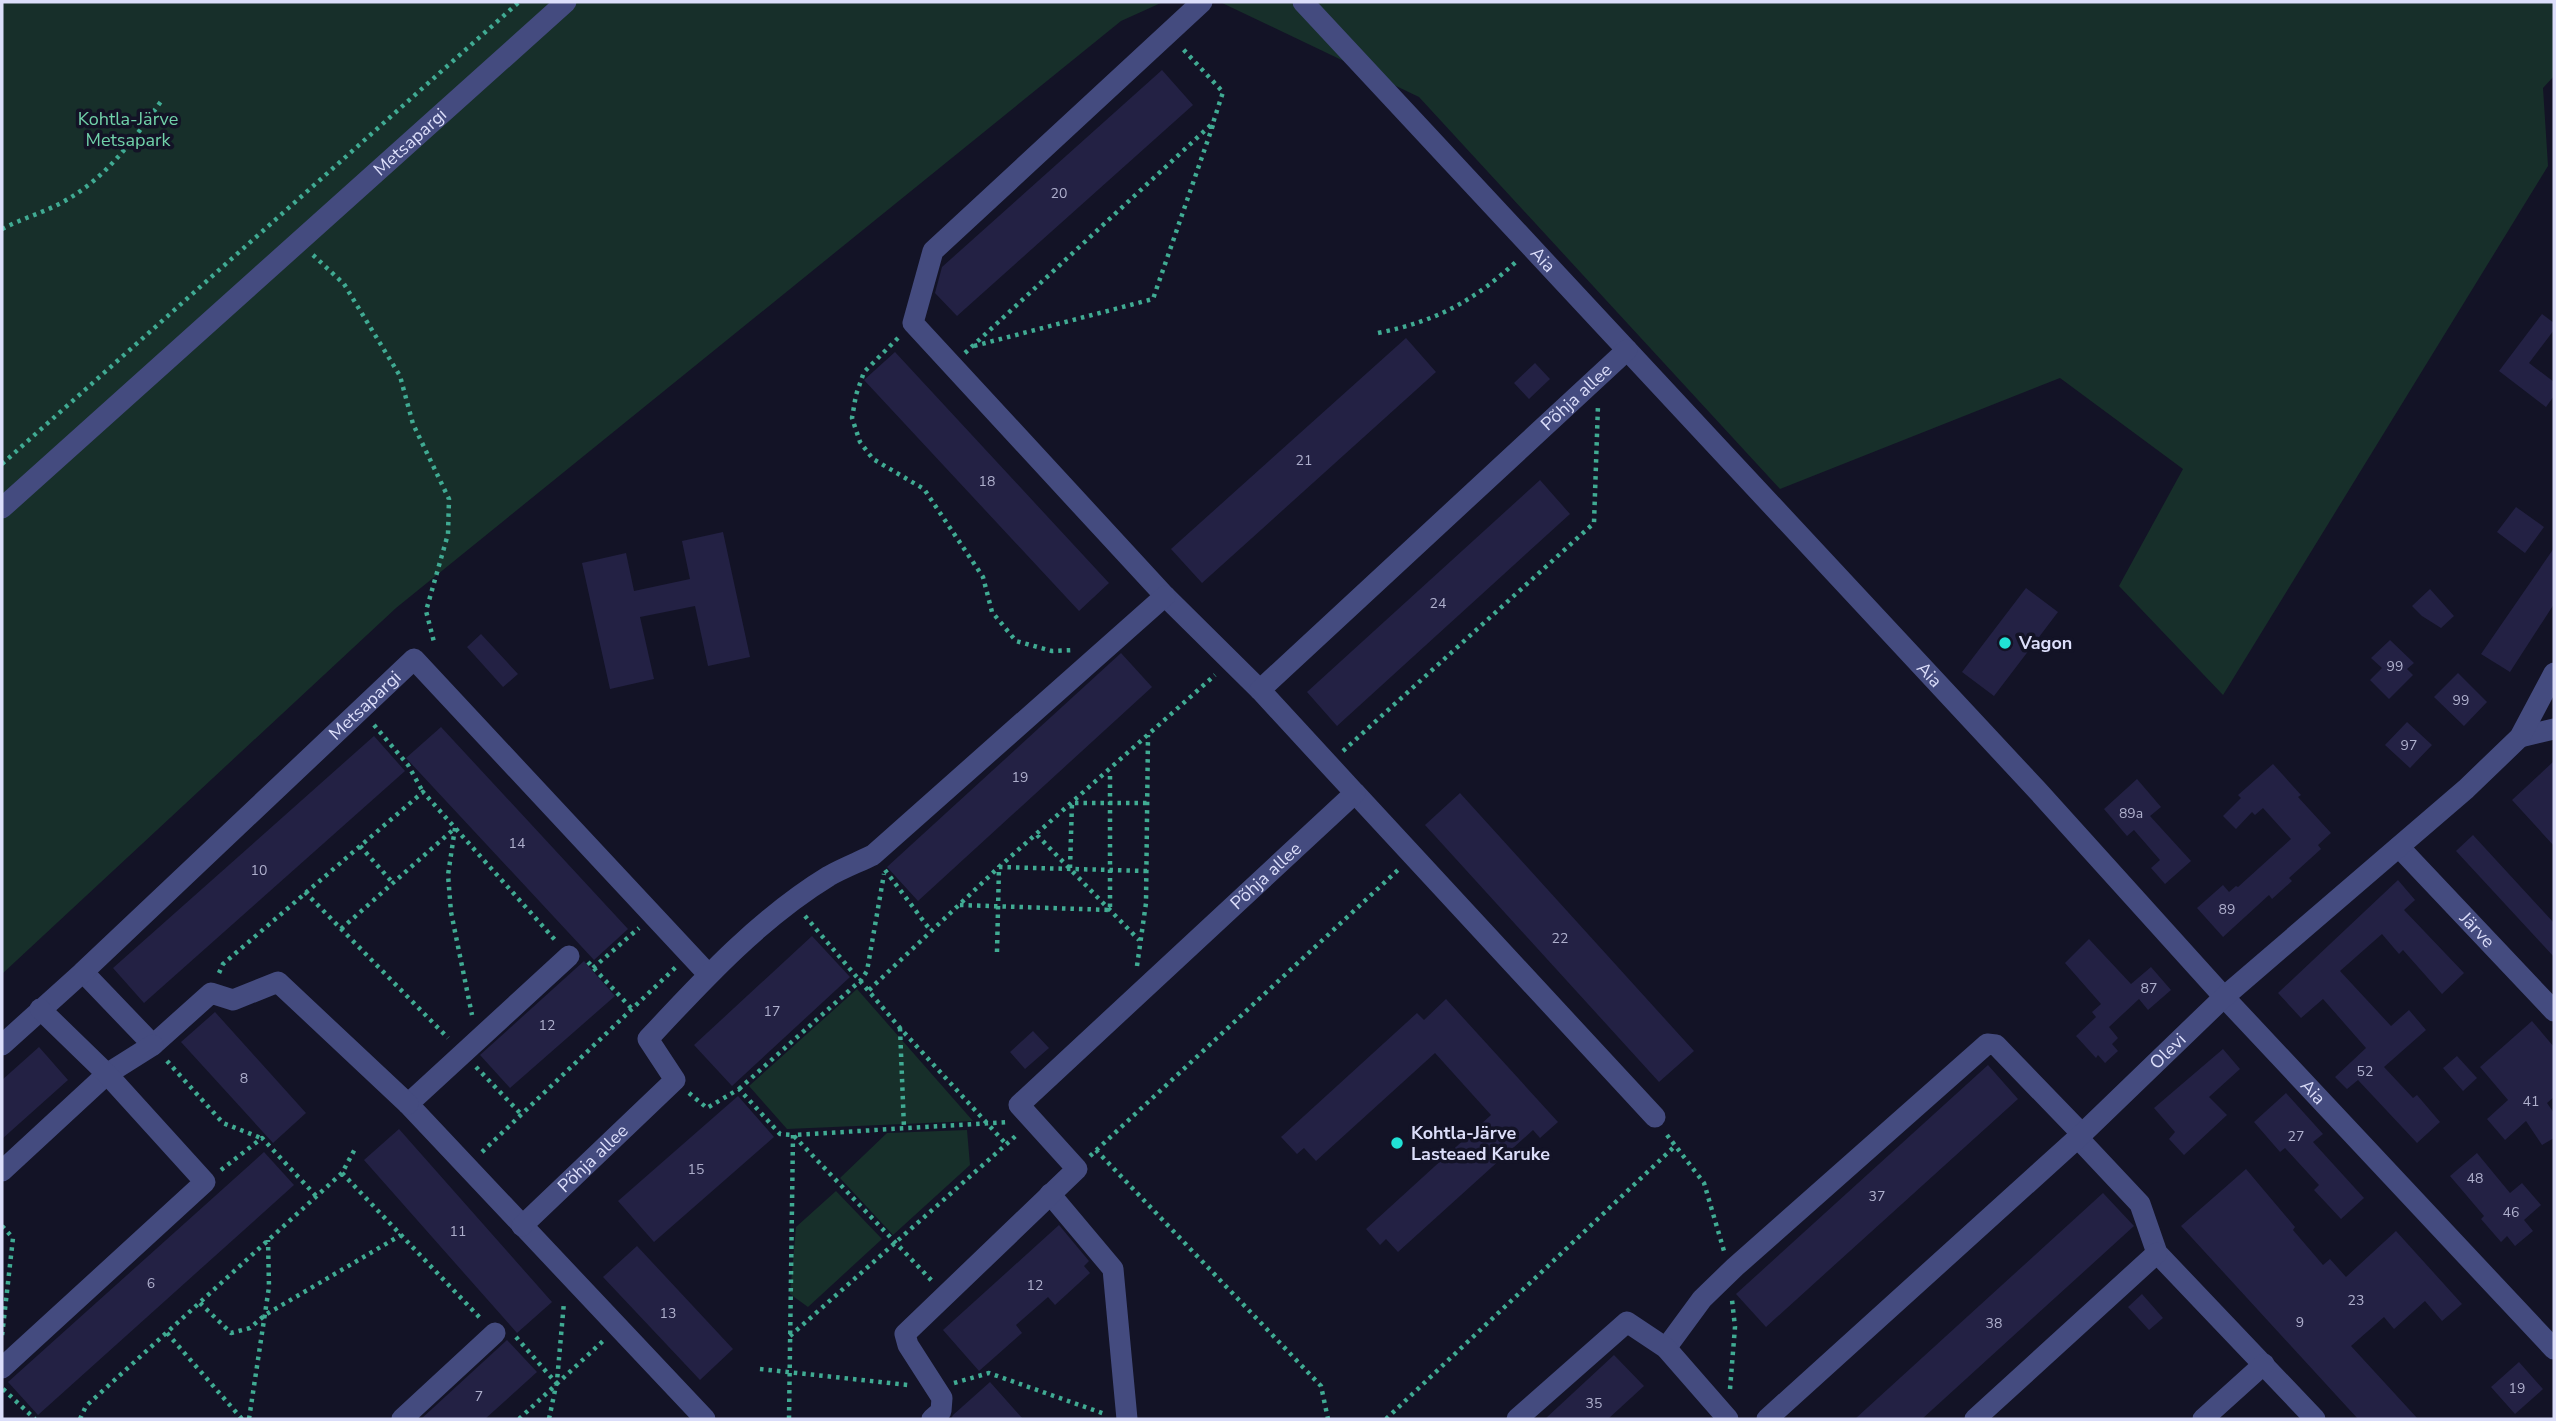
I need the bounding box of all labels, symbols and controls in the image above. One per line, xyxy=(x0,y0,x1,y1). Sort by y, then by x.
street label: Metsapargi xyxy=(368,103,452,181)
park label: Kohtla-Järve Metsapark xyxy=(78,107,178,152)
house number: 20 xyxy=(1051,184,1067,203)
street label: Aia xyxy=(1525,242,1561,278)
street label: Põhja allee xyxy=(1536,358,1617,436)
house number: 21 xyxy=(1296,451,1312,470)
house number: 18 xyxy=(979,472,995,491)
house number: 24 xyxy=(1430,594,1446,613)
place label: Vagon xyxy=(2018,631,2072,655)
marker: Vagon xyxy=(1997,635,2013,651)
street label: Aia xyxy=(1911,656,1947,692)
house number: 99 xyxy=(2387,657,2403,676)
street label: Metsapargi xyxy=(324,666,406,745)
house number: 99 xyxy=(2453,691,2469,710)
house number: 97 xyxy=(2401,736,2417,755)
house number: 19 xyxy=(1012,768,1028,787)
house number: 89a xyxy=(2119,804,2143,823)
house number: 14 xyxy=(509,834,525,853)
street label: Põhja allee xyxy=(1225,837,1307,915)
house number: 10 xyxy=(251,861,267,880)
house number: 89 xyxy=(2219,900,2235,919)
street label: Järve xyxy=(2454,906,2500,953)
house number: 22 xyxy=(1552,929,1568,948)
house number: 87 xyxy=(2141,979,2157,998)
house number: 17 xyxy=(764,1002,780,1021)
house number: 12 xyxy=(539,1016,555,1035)
street label: Olevi xyxy=(2144,1028,2191,1074)
house number: 52 xyxy=(2357,1062,2373,1081)
house number: 8 xyxy=(240,1069,248,1088)
street label: Aia xyxy=(2295,1074,2331,1110)
house number: 41 xyxy=(2523,1092,2539,1111)
street label: Põhja allee xyxy=(552,1119,633,1198)
place label: Kohtla-Järve Lasteaed Karuke xyxy=(1411,1121,1550,1166)
house number: 27 xyxy=(2288,1127,2304,1146)
marker: Kohtla-Järve Lasteaed Karuke xyxy=(1389,1135,1405,1151)
house number: 15 xyxy=(688,1160,704,1179)
house number: 48 xyxy=(2467,1169,2483,1188)
house number: 37 xyxy=(1869,1187,1885,1206)
house number: 46 xyxy=(2503,1203,2519,1222)
house number: 11 xyxy=(450,1222,466,1241)
house number: 6 xyxy=(147,1274,155,1293)
house number: 12 xyxy=(1027,1276,1043,1295)
house number: 23 xyxy=(2348,1291,2364,1310)
house number: 13 xyxy=(660,1304,676,1323)
house number: 9 xyxy=(2296,1313,2304,1332)
house number: 38 xyxy=(1986,1314,2002,1333)
house number: 19 xyxy=(2509,1379,2525,1398)
house number: 7 xyxy=(475,1387,483,1406)
house number: 35 xyxy=(1586,1394,1602,1413)

